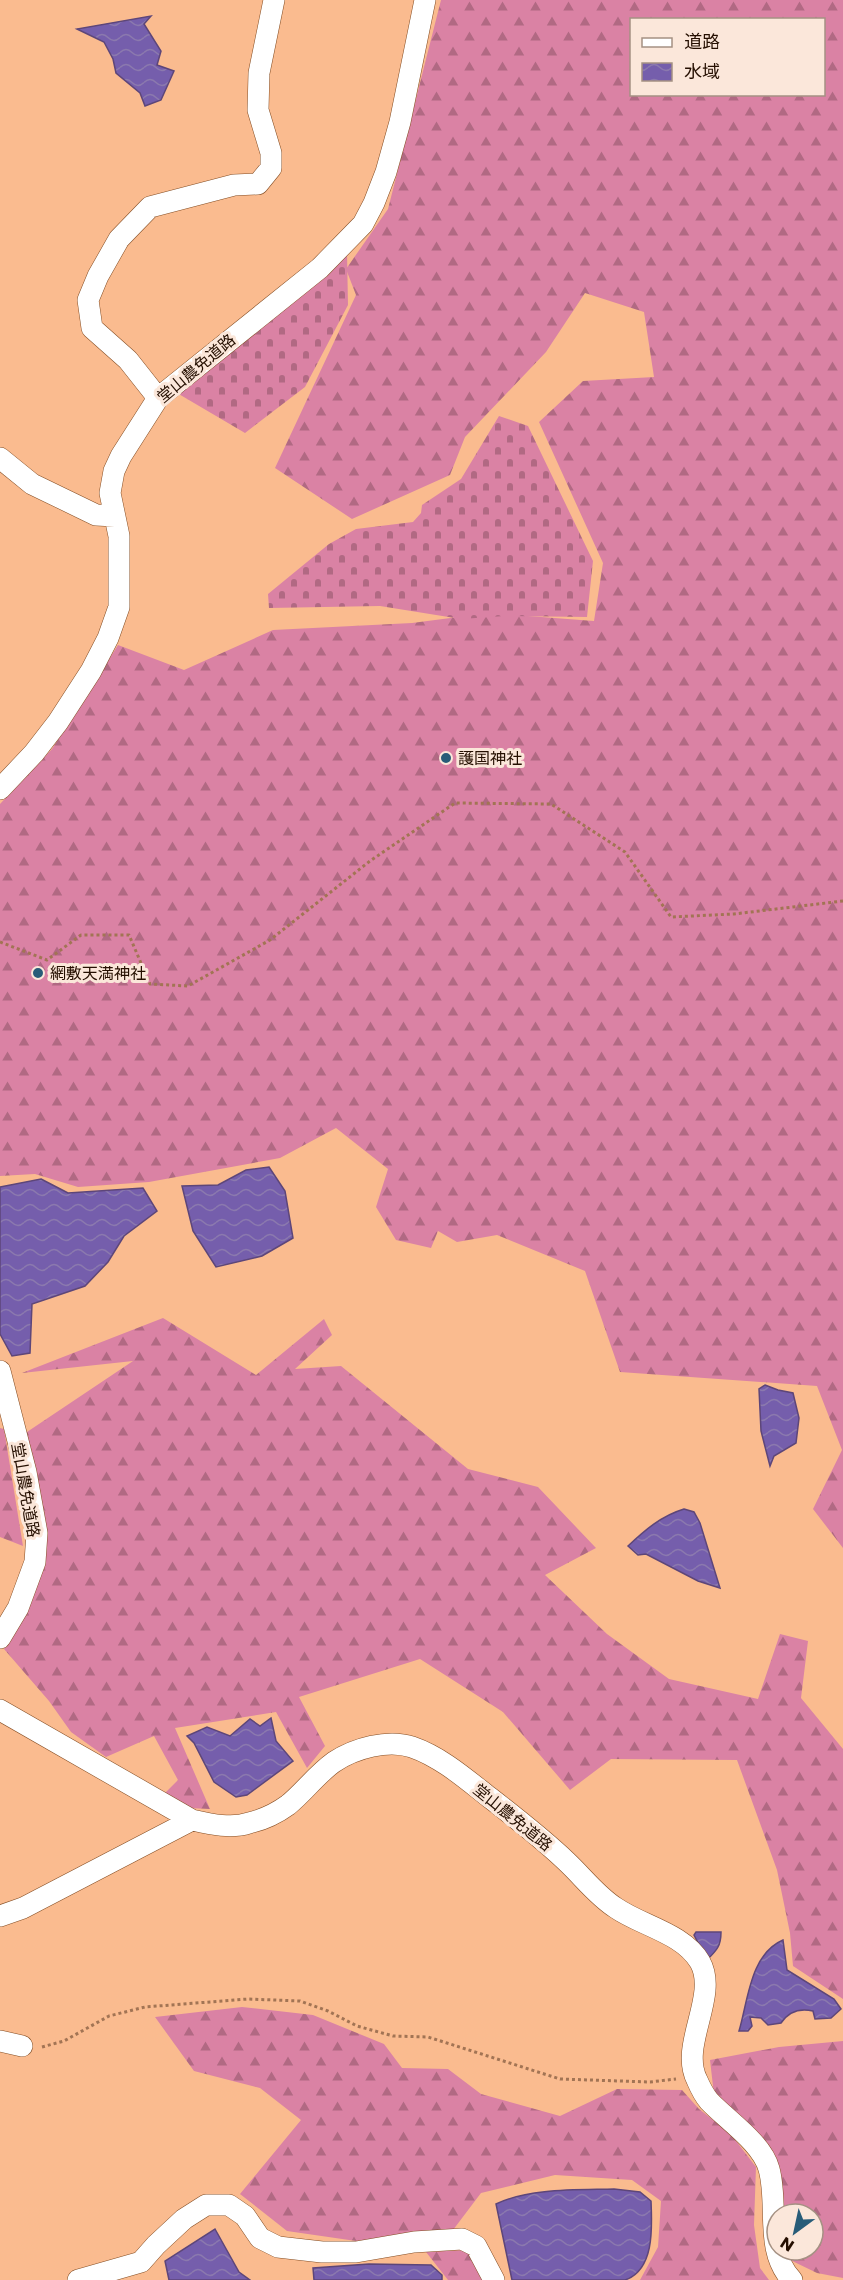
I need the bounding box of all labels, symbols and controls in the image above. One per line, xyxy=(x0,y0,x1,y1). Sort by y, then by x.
legend xyxy=(630,18,825,96)
text: 道路 xyxy=(684,29,720,54)
text: 水域 xyxy=(684,59,720,84)
street label: 堂山農免道路 xyxy=(152,329,240,408)
place label: 護国神社 xyxy=(458,747,522,770)
marker: 護国神社 xyxy=(439,751,453,765)
place label: 網敷天満神社 xyxy=(50,962,146,985)
marker: 網敷天満神社 xyxy=(31,966,45,980)
street label: 堂山農免道路 xyxy=(6,1441,45,1539)
street label: 堂山農免道路 xyxy=(468,1778,557,1857)
north arrow xyxy=(765,2202,825,2262)
text: N xyxy=(776,2231,798,2257)

